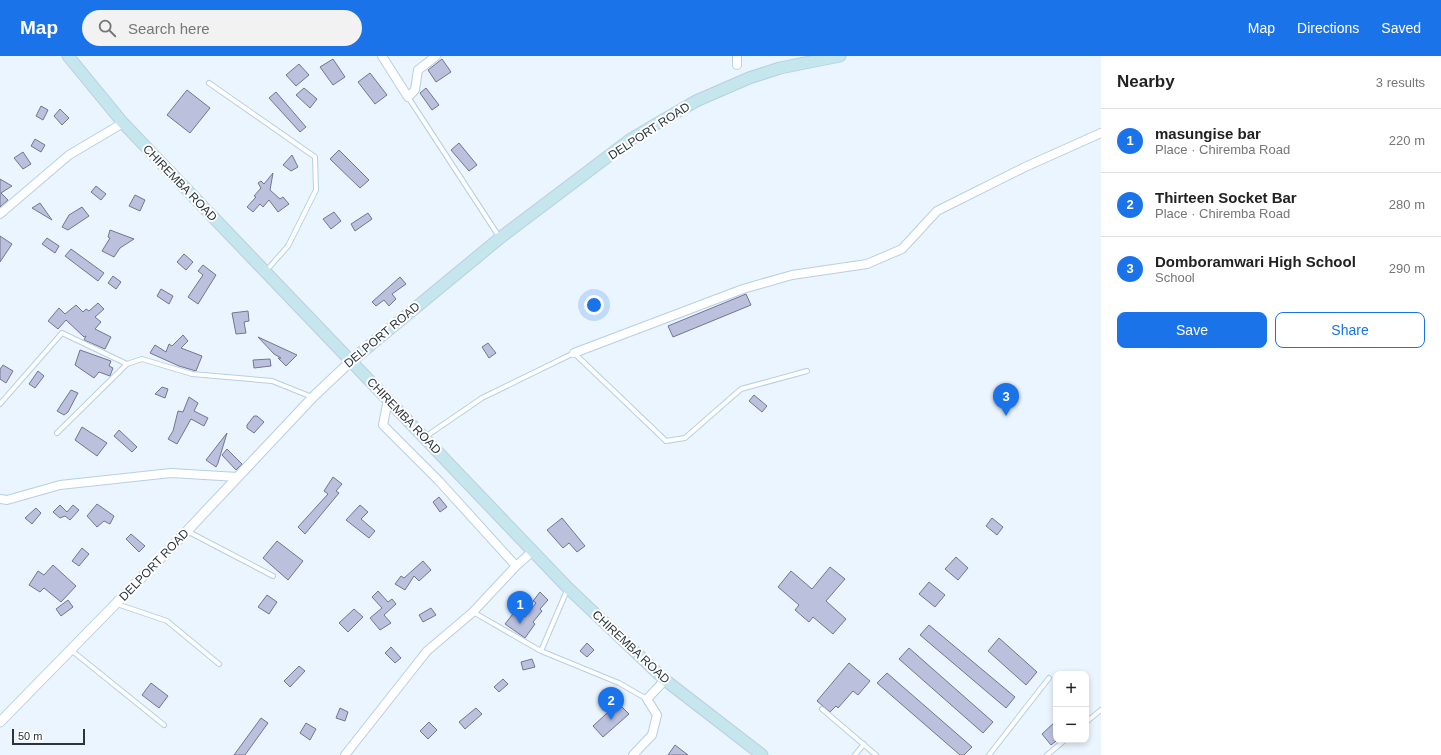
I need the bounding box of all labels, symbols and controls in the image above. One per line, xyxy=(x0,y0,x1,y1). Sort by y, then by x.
search box xyxy=(82,10,362,46)
text: Map xyxy=(20,17,58,38)
icon: search xyxy=(96,17,118,39)
text: Search here xyxy=(128,20,210,37)
text: Map xyxy=(1248,20,1275,36)
text: Directions xyxy=(1297,20,1359,36)
text: Saved xyxy=(1381,20,1421,36)
text: Nearby xyxy=(1117,72,1175,91)
text: 3 results xyxy=(1376,75,1425,90)
street label: DELPORT ROAD xyxy=(606,99,693,163)
text: masungise bar xyxy=(1155,125,1261,142)
text: 1 xyxy=(1126,133,1134,148)
text: 220 m xyxy=(1389,133,1425,148)
street label: CHIREMBA ROAD xyxy=(140,142,220,224)
text: Place · Chiremba Road xyxy=(1155,142,1290,157)
text: Thirteen Socket Bar xyxy=(1155,189,1297,206)
text: 2 xyxy=(1126,197,1134,212)
text: 280 m xyxy=(1389,197,1425,212)
text: Place · Chiremba Road xyxy=(1155,206,1290,221)
text: Domboramwari High School xyxy=(1155,253,1356,270)
text: 3 xyxy=(1126,261,1134,276)
text: 290 m xyxy=(1389,261,1425,276)
text: School xyxy=(1155,270,1195,285)
your location xyxy=(584,295,604,315)
street label: DELPORT ROAD xyxy=(341,299,423,371)
button: Save xyxy=(1117,312,1267,348)
button: Share xyxy=(1275,312,1425,348)
street label: CHIREMBA ROAD xyxy=(364,375,444,457)
pin: 3 xyxy=(993,383,1019,416)
street label: DELPORT ROAD xyxy=(116,526,192,604)
pin: 1 xyxy=(507,591,533,624)
street label: CHIREMBA ROAD xyxy=(589,608,673,687)
map controls xyxy=(1053,671,1089,743)
button: + xyxy=(1053,671,1089,707)
pin: 2 xyxy=(598,687,624,720)
button: − xyxy=(1053,707,1089,743)
scale bar xyxy=(12,727,85,746)
text: 50 m xyxy=(18,730,42,742)

